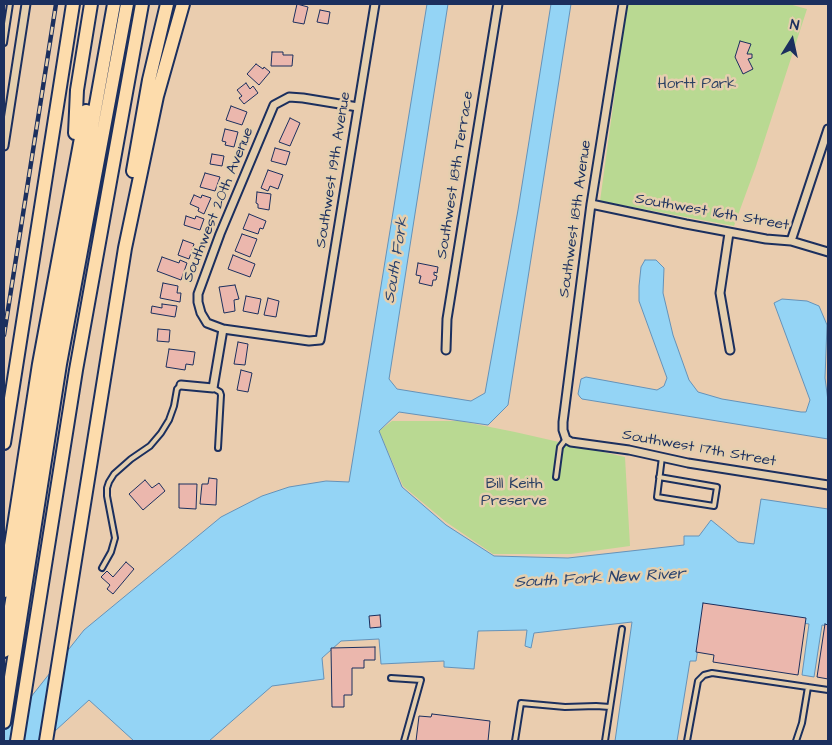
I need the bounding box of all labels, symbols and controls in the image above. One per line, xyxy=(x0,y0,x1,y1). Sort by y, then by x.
north arrow xyxy=(767,15,817,65)
text: N xyxy=(789,15,801,36)
park label: Hortt Park xyxy=(658,76,736,94)
street label: Southwest 18th Terrace xyxy=(434,90,478,260)
street label: Southwest 19th Avenue xyxy=(313,91,355,249)
street label: Southwest 20th Avenue xyxy=(180,125,258,285)
street label: Southwest 18th Avenue xyxy=(556,139,596,299)
street label: Southwest 16th Street xyxy=(634,191,790,235)
water label: South Fork xyxy=(381,216,413,304)
street label: Southwest 17th Street xyxy=(621,427,777,471)
park label: Bill Keith Preserve xyxy=(481,476,547,511)
water label: South Fork New River xyxy=(514,565,686,593)

